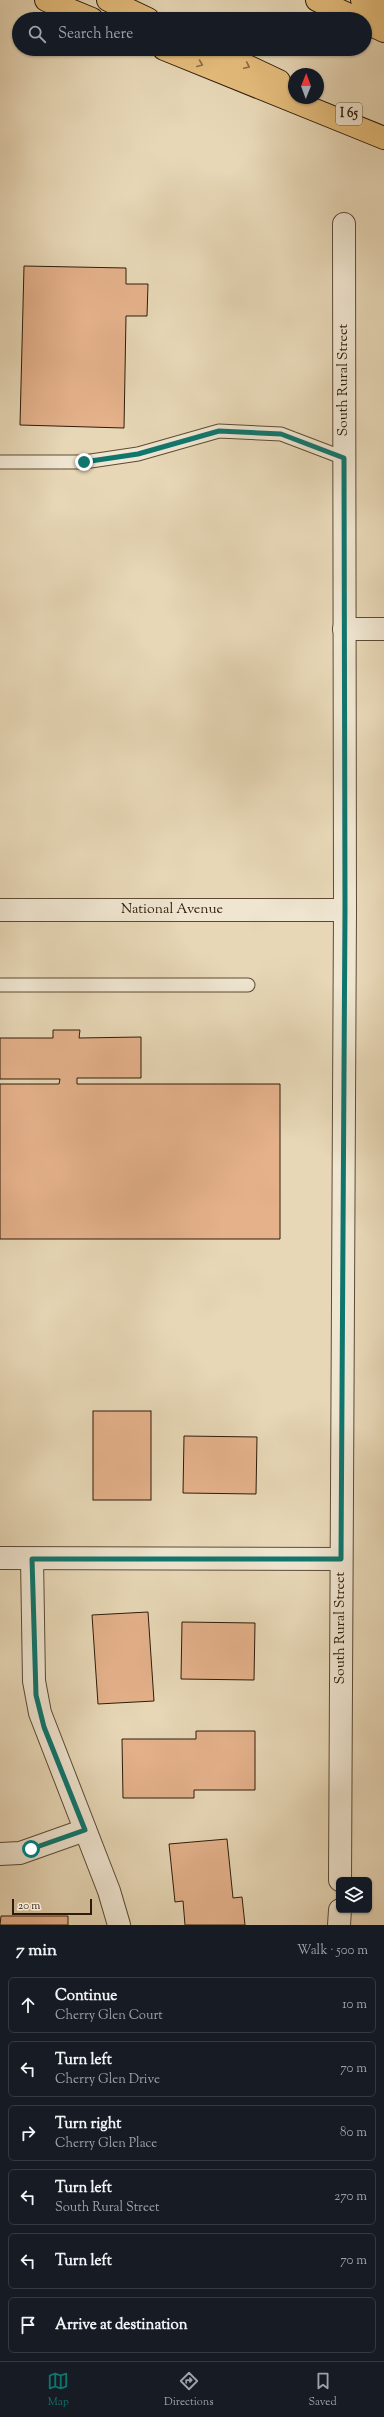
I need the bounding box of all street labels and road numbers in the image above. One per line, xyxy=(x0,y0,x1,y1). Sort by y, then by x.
road number: I 65 xyxy=(336,103,362,125)
street label: South Rural Street xyxy=(334,324,354,436)
street label: National Avenue xyxy=(121,900,223,920)
street label: South Rural Street xyxy=(331,1572,351,1684)

